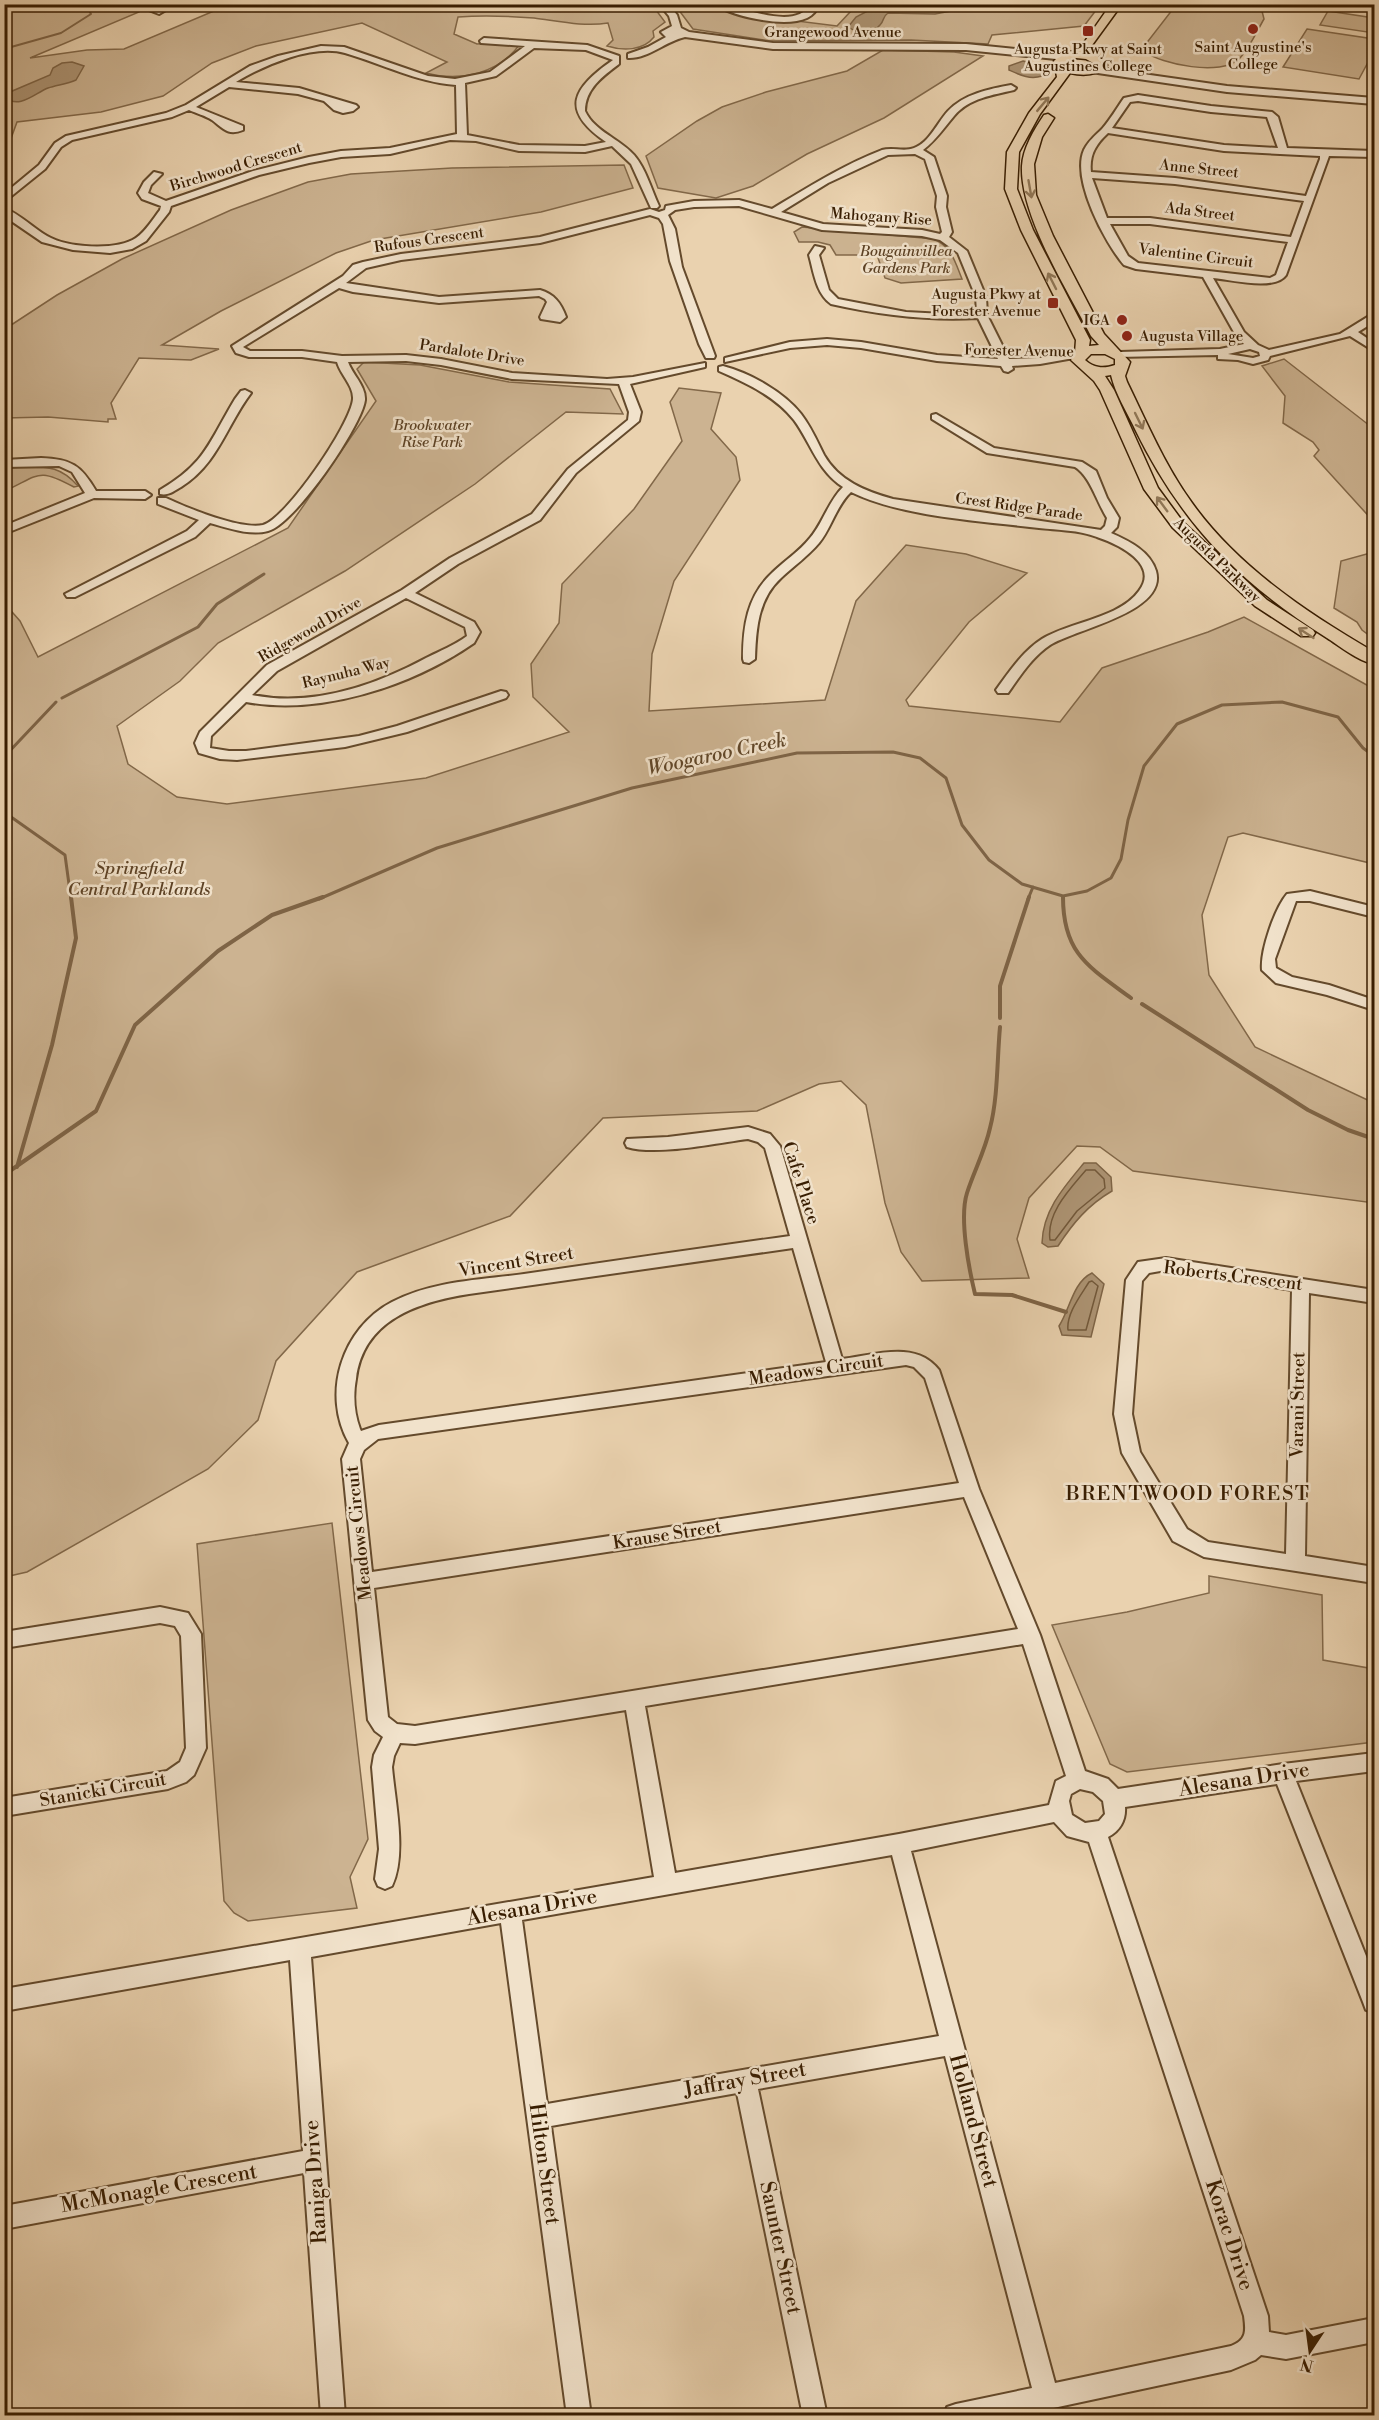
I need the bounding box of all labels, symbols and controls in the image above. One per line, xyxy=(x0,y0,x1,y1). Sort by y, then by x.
marker: Saint Augustine's College xyxy=(1246,22,1260,36)
street label: Grangewood Avenue xyxy=(764,23,902,42)
marker: Augusta Pkwy at Saint Augustines College xyxy=(1081,24,1095,38)
place label: Saint Augustine's College xyxy=(1195,38,1311,74)
place label: Augusta Pkwy at Saint Augustines College xyxy=(1013,40,1163,76)
one-way arrow xyxy=(1036,97,1050,112)
street label: Birchwood Crescent xyxy=(167,138,305,196)
street label: Anne Street xyxy=(1157,155,1240,183)
one-way arrow xyxy=(1025,179,1036,198)
street label: Ada Street xyxy=(1163,198,1237,226)
street label: Mahogany Rise xyxy=(829,204,933,230)
street label: Rufous Crescent xyxy=(373,223,486,257)
street label: Valentine Circuit xyxy=(1136,239,1255,273)
park label: Bougainvillea Gardens Park xyxy=(859,242,953,278)
one-way arrow xyxy=(1046,272,1058,290)
place label: Augusta Pkwy at Forester Avenue xyxy=(930,285,1042,321)
marker: Augusta Pkwy at Forester Avenue xyxy=(1046,296,1060,310)
place label: IGA xyxy=(1084,311,1111,330)
marker: IGA xyxy=(1115,313,1129,327)
place label: Augusta Village xyxy=(1138,327,1243,346)
marker: Augusta Village xyxy=(1120,329,1134,343)
street label: Pardalote Drive xyxy=(418,335,526,371)
street label: Forester Avenue xyxy=(964,341,1074,361)
one-way arrow xyxy=(1134,412,1146,430)
park label: Brookwater Rise Park xyxy=(392,416,471,452)
street label: Crest Ridge Parade xyxy=(954,489,1084,525)
one-way arrow xyxy=(1156,496,1168,512)
street label: Augusta Parkway xyxy=(1169,513,1265,607)
street label: Ridgewood Drive xyxy=(255,593,365,667)
one-way arrow xyxy=(1298,626,1315,639)
street label: Raynuha Way xyxy=(300,653,393,693)
water label: Woogaroo Creek xyxy=(645,728,789,782)
park label: Springfield Central Parklands xyxy=(67,857,211,901)
street label: Cafe Place xyxy=(777,1139,825,1227)
street label: Vincent Street xyxy=(456,1241,576,1283)
street label: Roberts Crescent xyxy=(1162,1256,1305,1296)
street label: Meadows Circuit xyxy=(747,1349,885,1391)
street label: Varani Street xyxy=(1286,1351,1310,1459)
street label: Meadows Circuit xyxy=(340,1464,378,1602)
district label: BRENTWOOD FOREST xyxy=(1065,1482,1310,1507)
street label: Krause Street xyxy=(611,1515,724,1555)
street label: Alesana Drive xyxy=(1176,1757,1311,1803)
street label: Stanicki Circuit xyxy=(38,1767,169,1812)
street label: Alesana Drive xyxy=(464,1884,599,1932)
street label: Holland Street xyxy=(943,2051,1003,2191)
street label: Jaffray Street xyxy=(681,2056,809,2104)
street label: Hilton Street xyxy=(523,2101,565,2227)
street label: Raniga Drive xyxy=(299,2119,333,2245)
street label: McMonagle Crescent xyxy=(59,2159,260,2219)
street label: Korac Drive xyxy=(1199,2176,1259,2294)
street label: Saunter Street xyxy=(753,2179,807,2318)
north arrow xyxy=(1280,2321,1340,2381)
text: N xyxy=(1298,2353,1315,2376)

